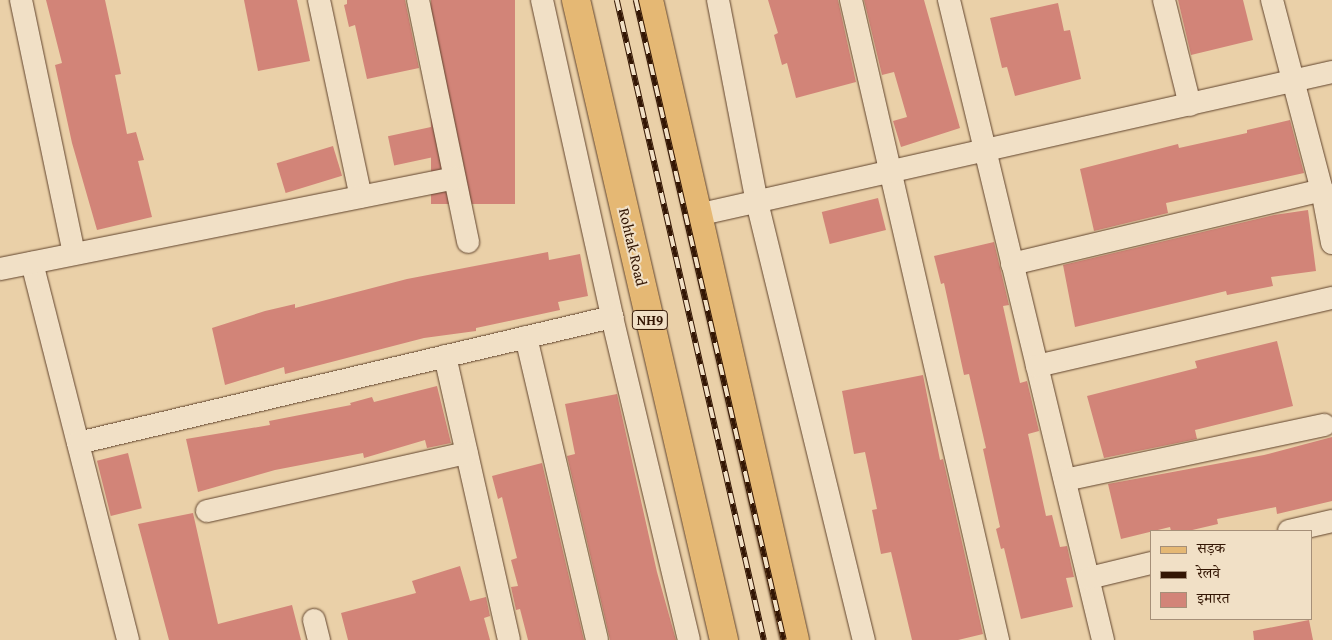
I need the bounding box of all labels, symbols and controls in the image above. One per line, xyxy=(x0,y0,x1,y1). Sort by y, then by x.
street label: Rohtak Road xyxy=(615,206,651,288)
road number: NH9 xyxy=(631,308,669,332)
legend xyxy=(1150,530,1312,620)
text: सड़क xyxy=(1197,537,1225,558)
text: रेलवे xyxy=(1197,562,1220,583)
text: इमारत xyxy=(1197,587,1230,608)

